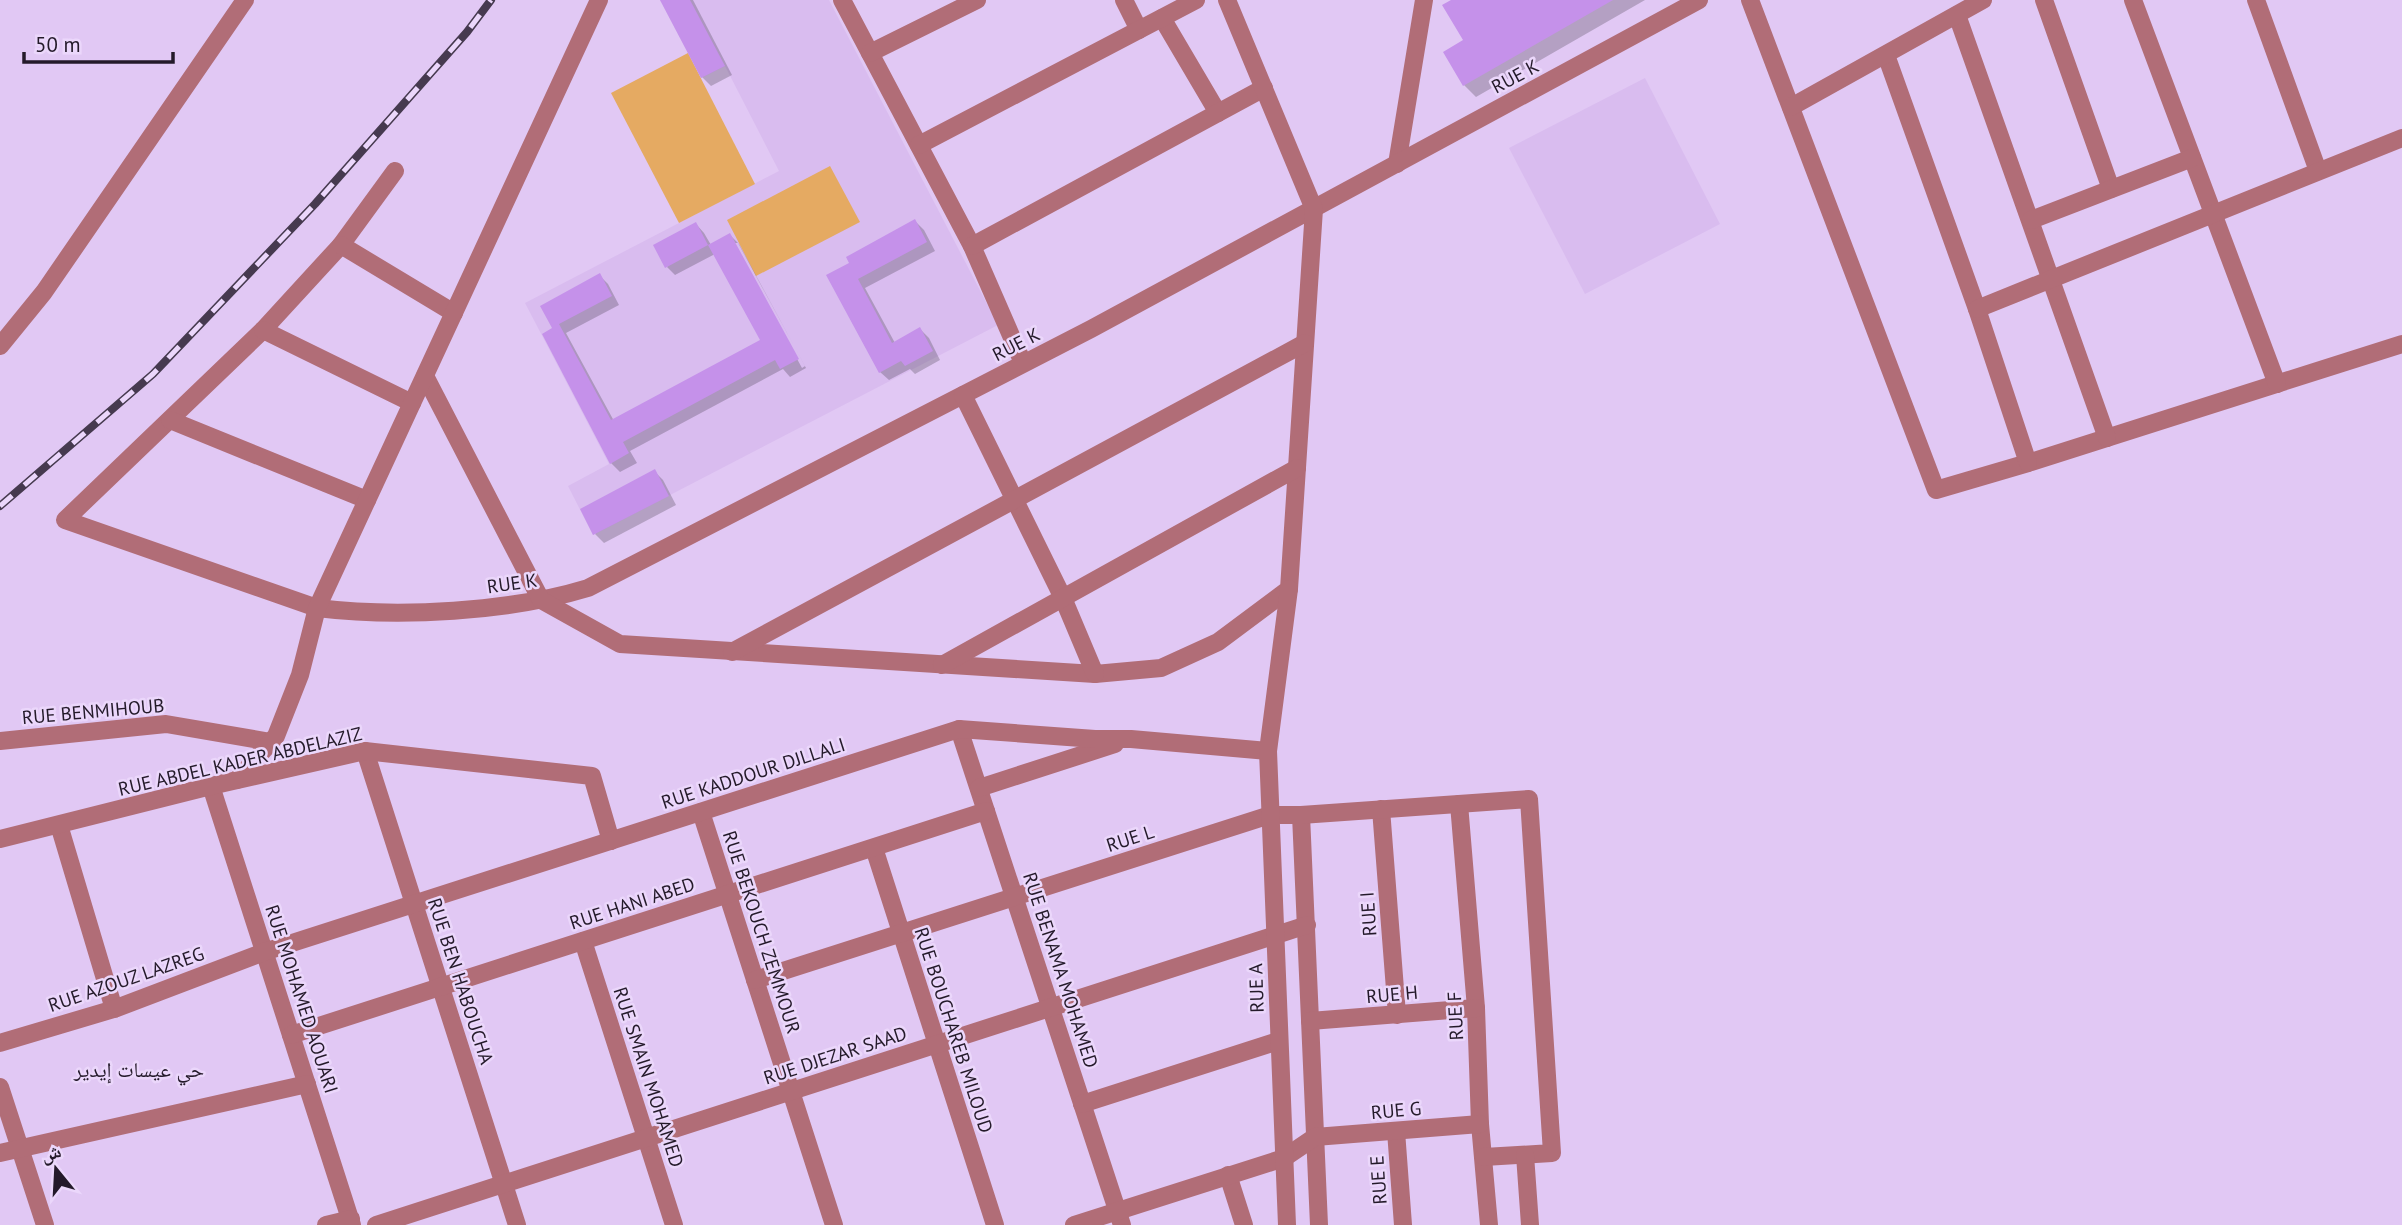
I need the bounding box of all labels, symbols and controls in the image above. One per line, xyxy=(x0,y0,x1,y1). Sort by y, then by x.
scale bar xyxy=(24,21,173,65)
text: 50 m xyxy=(35,31,81,58)
street label: RUE K xyxy=(1487,54,1543,98)
street label: RUE K xyxy=(988,322,1044,366)
street label: RUE K xyxy=(485,568,539,598)
street label: RUE BENMIHOUB xyxy=(21,693,165,729)
street label: RUE ABDEL KADER ABDELAZIZ xyxy=(116,721,364,801)
street label: RUE KADDOUR DJLLALI xyxy=(658,732,848,814)
street label: RUE L xyxy=(1103,819,1157,857)
street label: RUE BEKOUCH ZEMMOUR xyxy=(718,828,806,1036)
street label: RUE BENAMA MOHAMED xyxy=(1018,869,1104,1071)
street label: RUE HANI ABED xyxy=(566,871,698,935)
street label: RUE I xyxy=(1354,891,1382,937)
street label: RUE BEN HABOUCHA xyxy=(423,895,499,1067)
street label: RUE MOHAMED AOUARI xyxy=(260,902,344,1096)
street label: RUE BOUCHAREB MILOUD xyxy=(909,924,999,1136)
street label: RUE AZOUZ LAZREG xyxy=(45,941,207,1017)
street label: RUE A xyxy=(1243,963,1269,1013)
street label: RUE H xyxy=(1365,980,1419,1008)
street label: RUE SMAIN MOHAMED xyxy=(609,984,689,1170)
street label: RUE F xyxy=(1442,991,1468,1041)
street label: RUE DJEZAR SAAD xyxy=(760,1021,910,1089)
district label: حي عيسات إيدير xyxy=(73,1056,204,1086)
street label: RUE G xyxy=(1370,1096,1422,1124)
north arrow xyxy=(21,1134,91,1204)
text: ش xyxy=(37,1138,64,1167)
street label: RUE E xyxy=(1364,1155,1392,1205)

